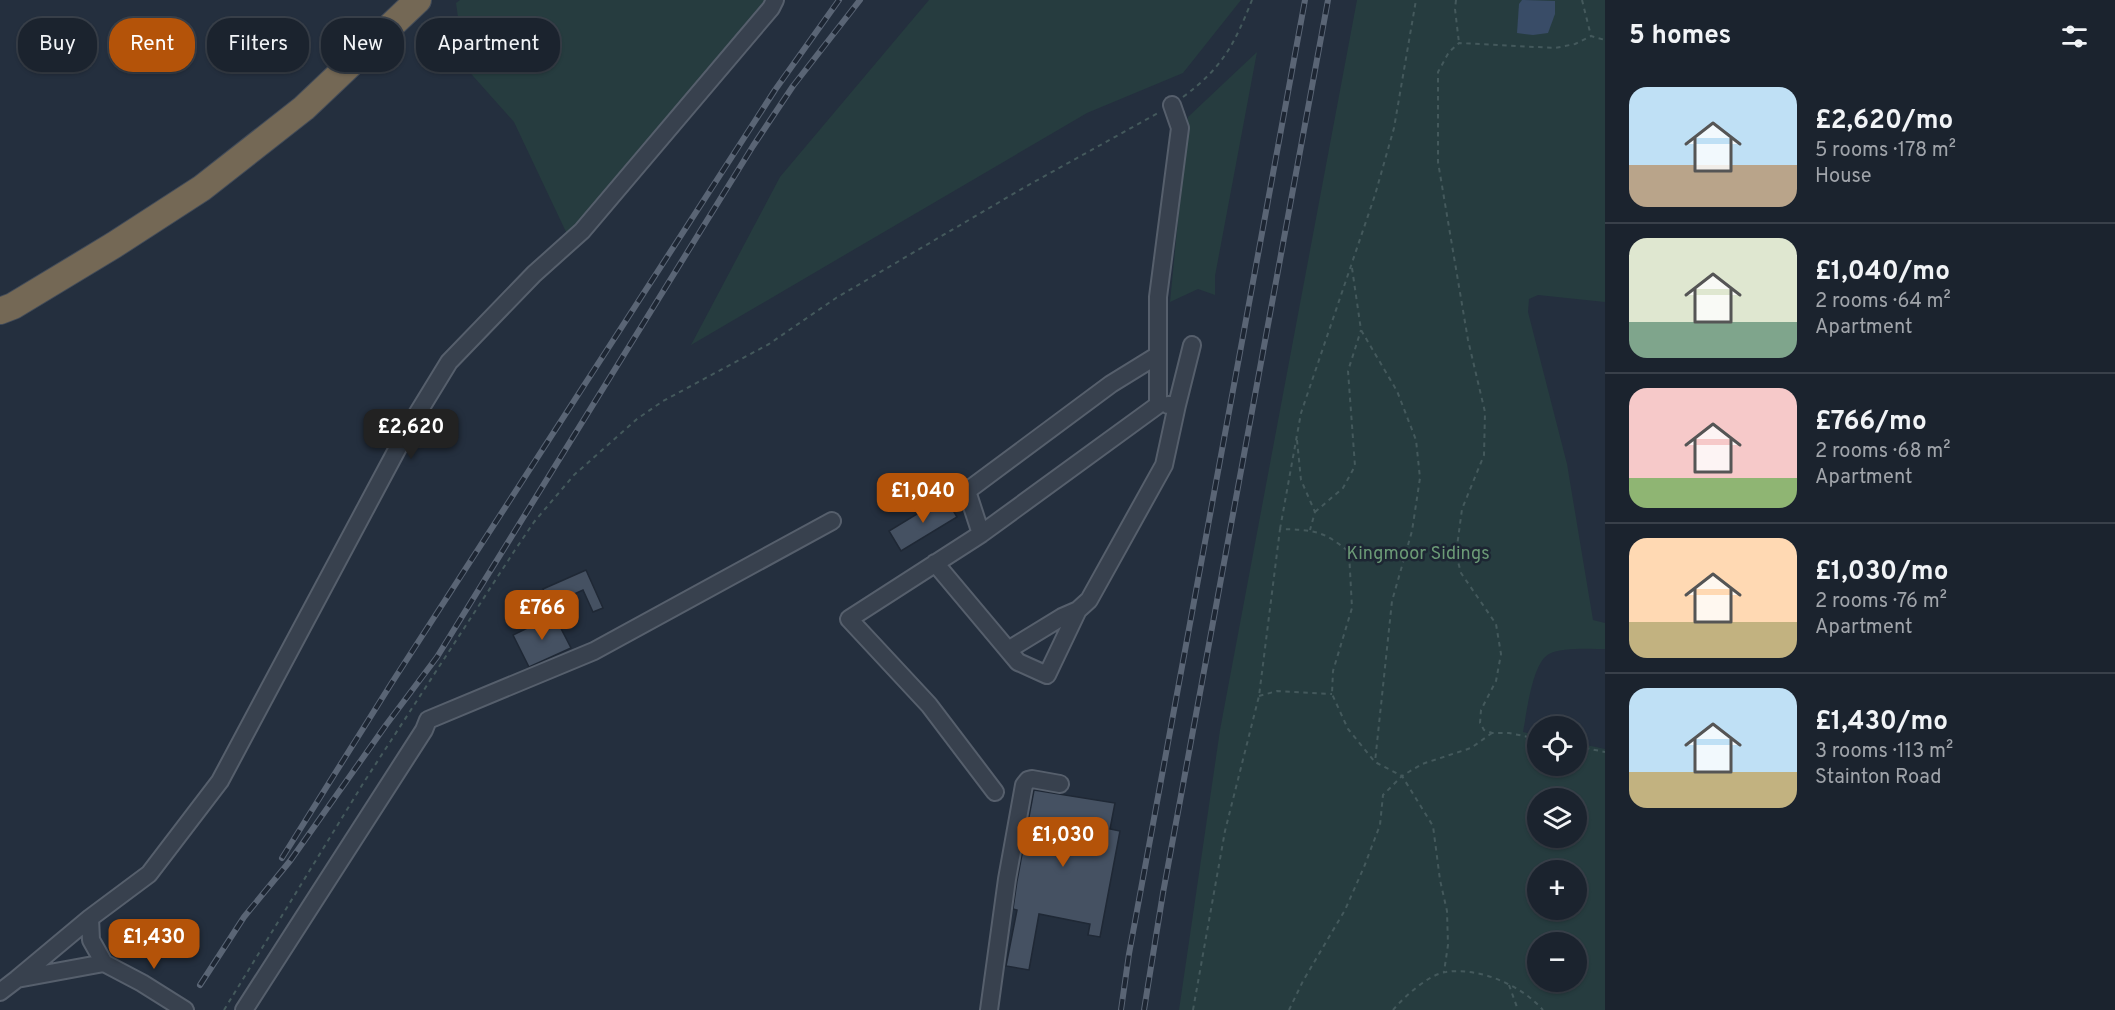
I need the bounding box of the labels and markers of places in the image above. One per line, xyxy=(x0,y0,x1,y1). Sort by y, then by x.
pin: £2,620 xyxy=(362,409,460,460)
pin: £1,040 xyxy=(874,473,972,524)
pin: £766 xyxy=(506,590,578,641)
pin: £1,030 xyxy=(1014,817,1112,868)
pin: £1,430 xyxy=(105,919,203,970)

